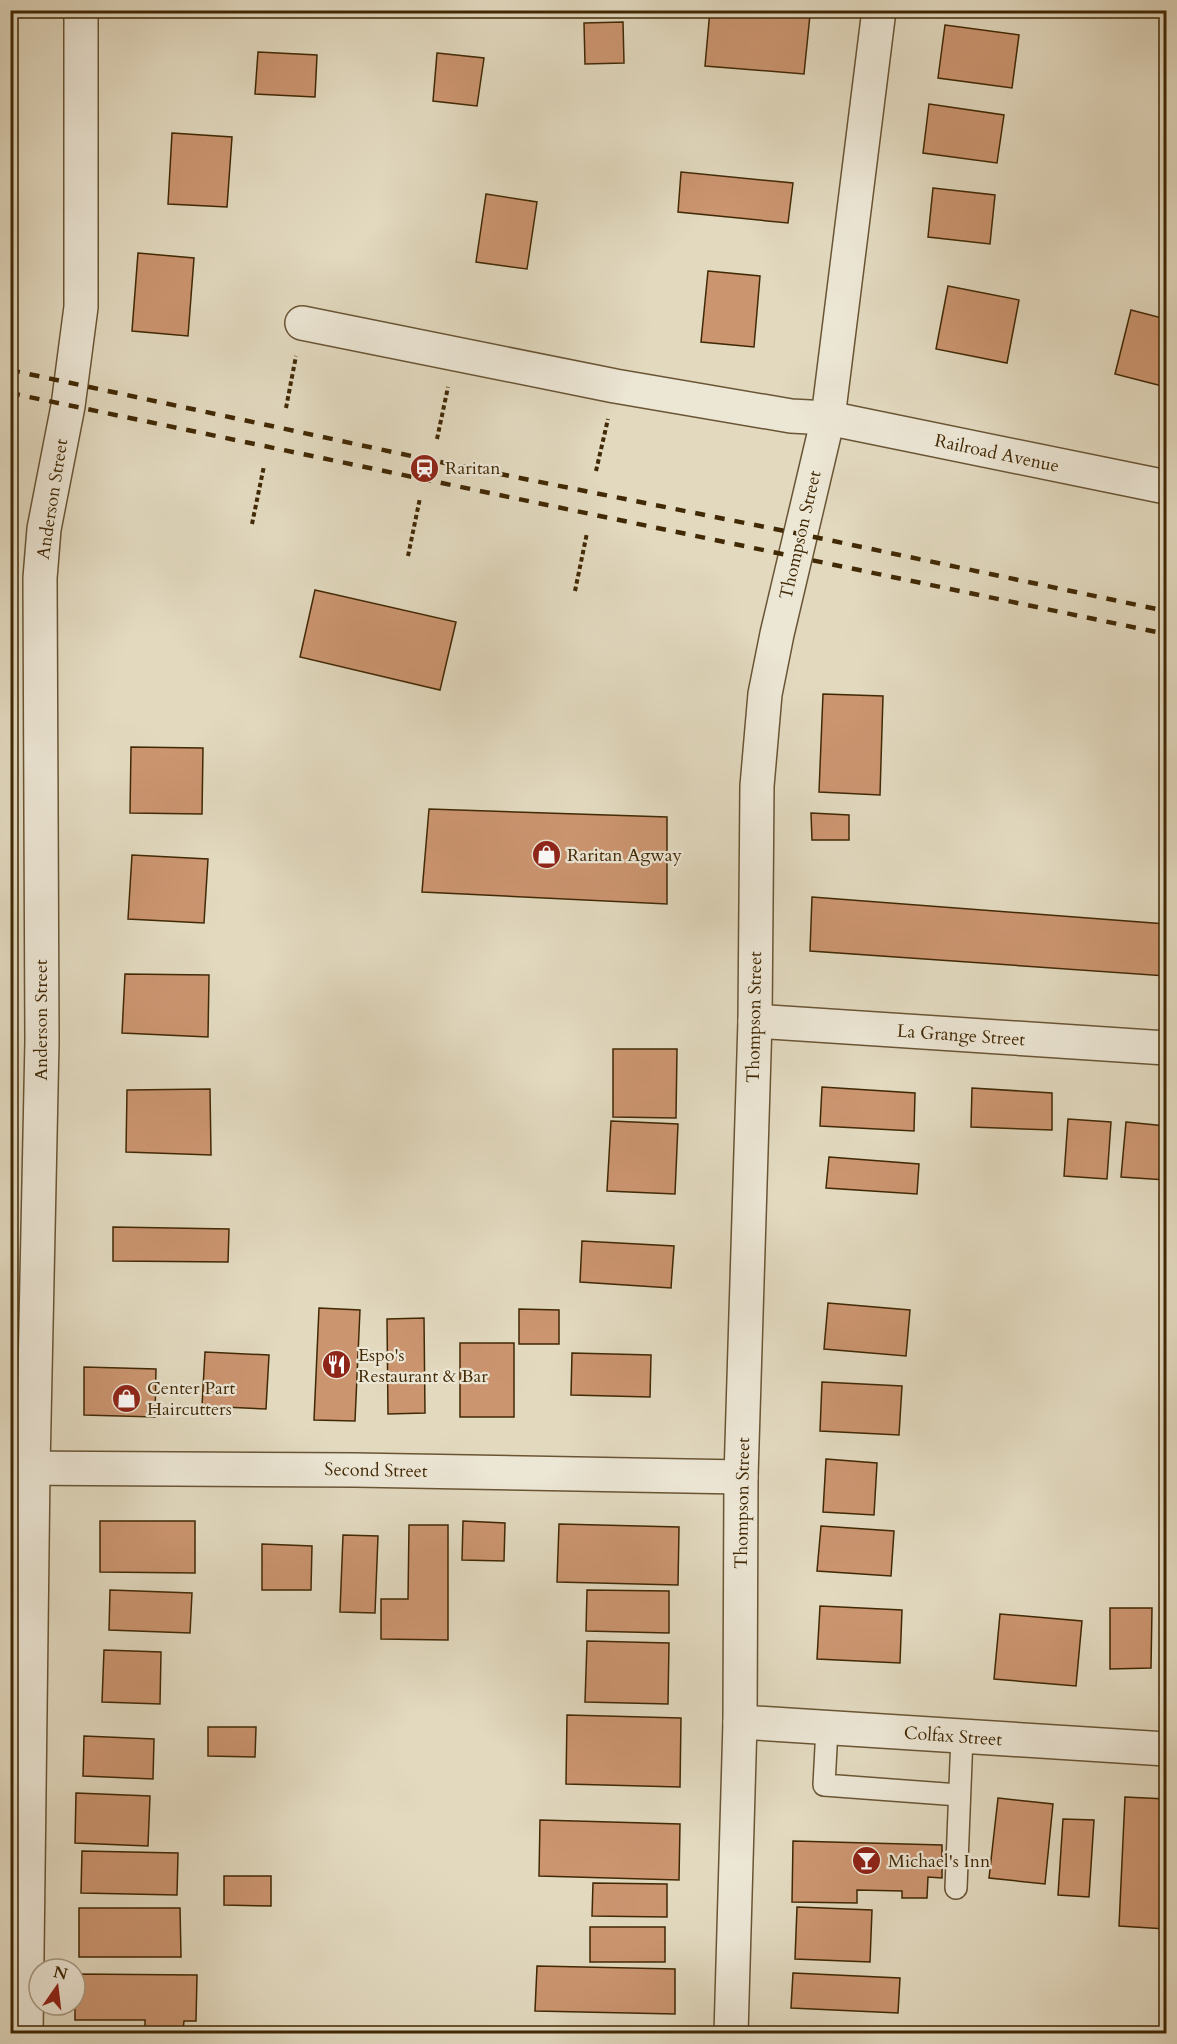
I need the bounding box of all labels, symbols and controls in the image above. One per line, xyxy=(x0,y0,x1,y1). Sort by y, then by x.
street label: Railroad Avenue xyxy=(932,428,1061,479)
street label: Anderson Street xyxy=(31,437,74,561)
station icon: Raritan xyxy=(408,452,440,484)
place label: Raritan xyxy=(445,456,501,481)
street label: Thompson Street xyxy=(773,468,828,602)
shop icon: Raritan Agway xyxy=(530,839,562,871)
place label: Raritan Agway xyxy=(567,843,683,868)
street label: Thompson Street xyxy=(741,951,768,1083)
street label: Anderson Street xyxy=(29,959,54,1081)
street label: La Grange Street xyxy=(896,1019,1026,1052)
place label: Espo's Restaurant & Bar xyxy=(358,1343,488,1389)
restaurant icon: Espo's Restaurant & Bar xyxy=(321,1349,353,1381)
place label: Center Part Haircutters xyxy=(147,1376,235,1422)
shop icon: Center Part Haircutters xyxy=(110,1382,142,1414)
street label: Thompson Street xyxy=(729,1437,756,1569)
street label: Second Street xyxy=(324,1457,428,1484)
street label: Colfax Street xyxy=(903,1721,1003,1752)
bar icon: Michael's Inn xyxy=(851,1845,883,1877)
place label: Michael's Inn xyxy=(888,1849,991,1874)
north arrow xyxy=(27,1957,87,2017)
text: N xyxy=(51,1961,70,1986)

